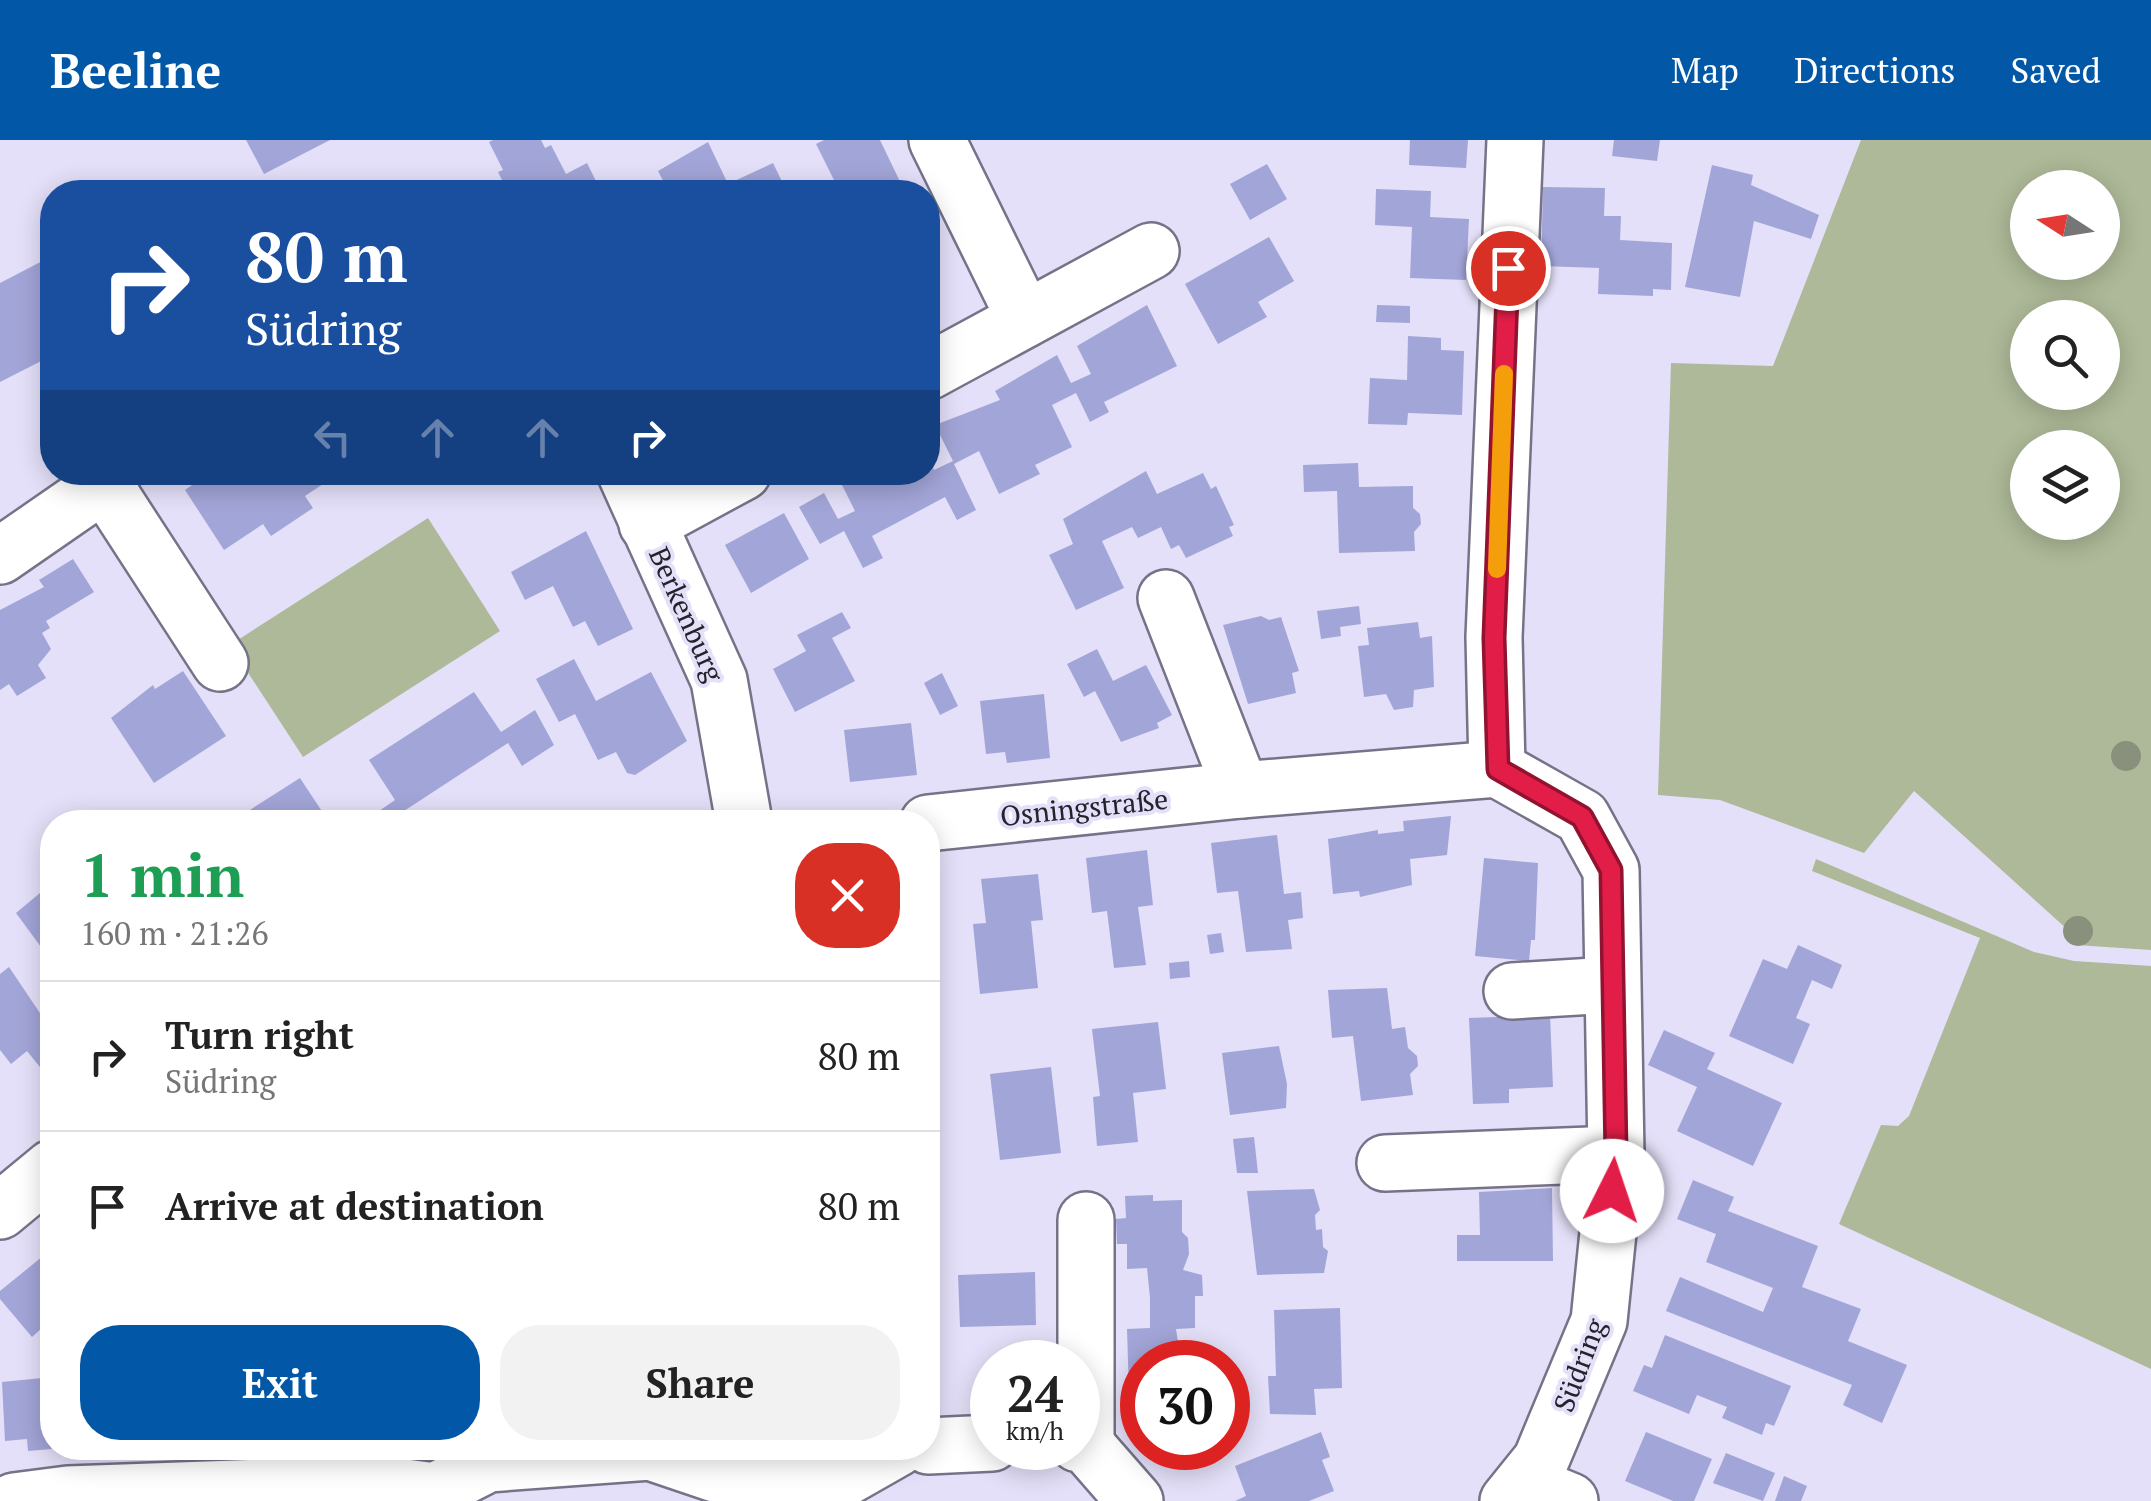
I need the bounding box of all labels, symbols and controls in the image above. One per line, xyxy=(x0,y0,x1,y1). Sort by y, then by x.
text: Beeline xyxy=(50,38,221,102)
text: Map xyxy=(1671,47,1739,93)
text: Directions xyxy=(1794,47,1955,93)
text: Saved xyxy=(2010,47,2101,93)
north arrow xyxy=(2010,170,2120,280)
map controls xyxy=(2010,170,2120,540)
text: 80 m xyxy=(245,209,408,302)
icon: right xyxy=(80,220,210,350)
pin xyxy=(1466,226,1551,311)
icon: arrive xyxy=(1481,241,1536,296)
text: Südring xyxy=(245,298,401,358)
button: search xyxy=(2010,300,2120,410)
icon: left xyxy=(305,410,360,465)
icon: ahead xyxy=(410,410,465,465)
icon: ahead xyxy=(515,410,570,465)
icon: right xyxy=(620,410,675,465)
button: layers xyxy=(2010,430,2120,540)
street label: Berkenburg xyxy=(641,541,734,688)
street label: Osningstraße xyxy=(998,780,1170,834)
text: 1 min xyxy=(80,835,244,914)
button: close xyxy=(795,843,900,948)
text: 160 m · 21:26 xyxy=(80,912,268,954)
text: Turn right xyxy=(165,1010,354,1060)
icon: right xyxy=(80,1029,135,1084)
text: 80 m xyxy=(817,1031,900,1081)
text: Südring xyxy=(165,1060,276,1102)
position arrow xyxy=(1560,1139,1664,1243)
icon: arrive xyxy=(80,1179,135,1234)
text: Arrive at destination xyxy=(165,1181,544,1231)
text: 80 m xyxy=(817,1181,900,1231)
street label: Südring xyxy=(1544,1312,1614,1417)
button: Exit xyxy=(80,1325,480,1440)
button: Share xyxy=(500,1325,900,1440)
speed limit sign: 30 xyxy=(1120,1340,1250,1470)
text: 24 xyxy=(1007,1360,1063,1426)
text: km/h xyxy=(1006,1414,1064,1447)

